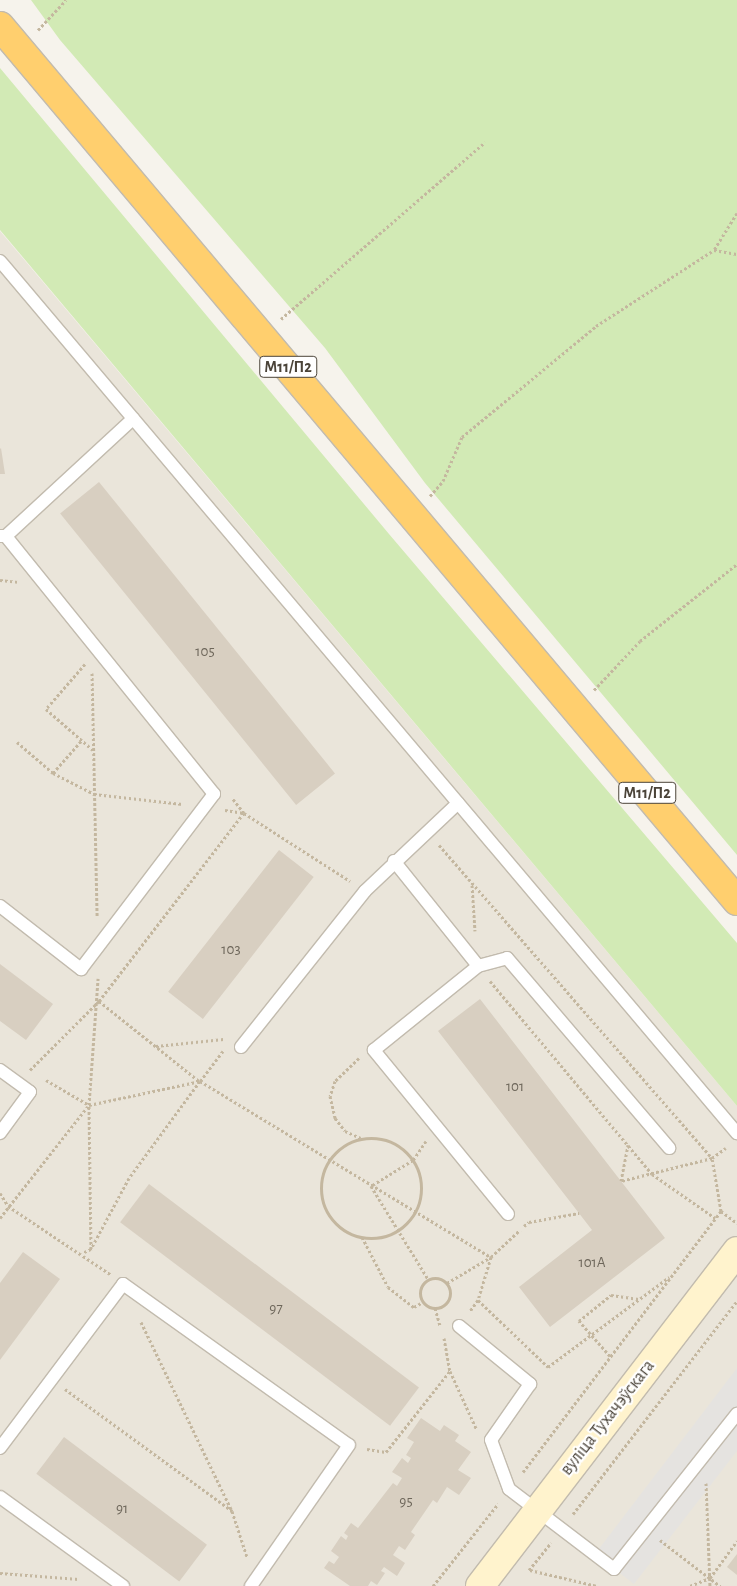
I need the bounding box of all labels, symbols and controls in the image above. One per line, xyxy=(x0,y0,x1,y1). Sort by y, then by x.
road number: М11/П2 xyxy=(259,354,317,381)
house number: 105 xyxy=(195,643,215,661)
road number: М11/П2 xyxy=(618,780,676,806)
house number: 103 xyxy=(221,941,241,959)
house number: 101 xyxy=(506,1078,524,1096)
house number: 101А xyxy=(578,1254,606,1272)
house number: 97 xyxy=(269,1300,283,1318)
street label: вуліца Тухачэўскага xyxy=(556,1356,660,1480)
house number: 95 xyxy=(399,1493,413,1511)
house number: 91 xyxy=(116,1500,128,1518)

